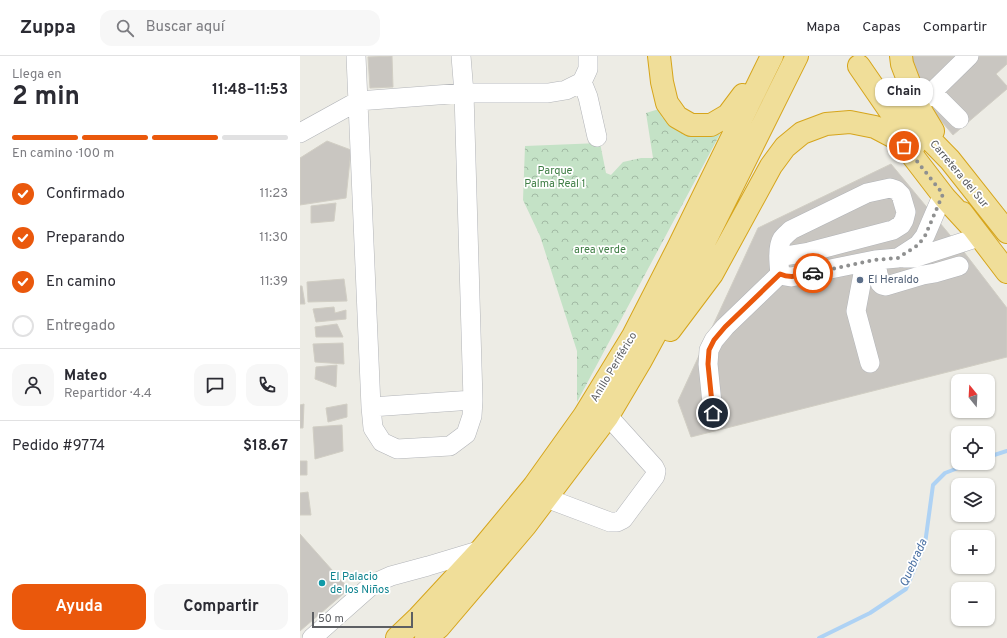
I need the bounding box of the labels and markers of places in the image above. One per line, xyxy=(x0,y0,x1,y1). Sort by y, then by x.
callout: Chain xyxy=(875,78,933,106)
pin xyxy=(887,129,921,163)
place label: El Heraldo xyxy=(868,273,919,287)
marker: El Heraldo xyxy=(855,275,865,285)
pin xyxy=(696,396,730,430)
place label: El Palacio de los Niños xyxy=(330,570,389,597)
marker: El Palacio de los Niños xyxy=(317,578,327,588)

